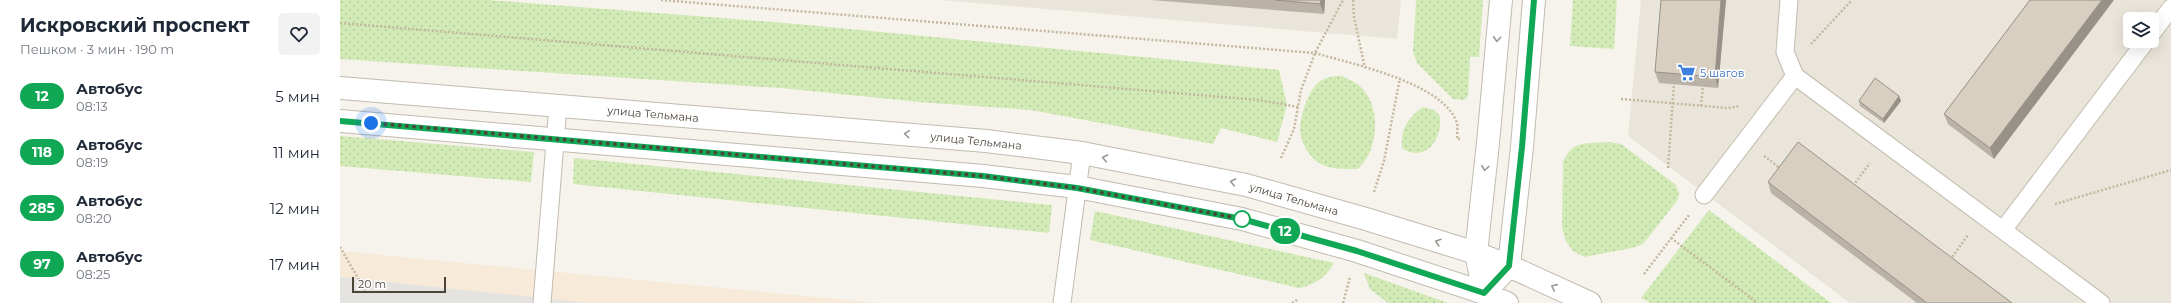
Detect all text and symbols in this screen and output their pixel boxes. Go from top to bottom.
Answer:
map controls [2123,12,2159,48]
button: layers [2123,12,2159,48]
button: heart [278,13,320,55]
text: Искровский проспект [20,14,250,37]
one-way arrow [1493,36,1502,42]
text: Пешком · 3 мин · 190 m [20,41,174,57]
supermarket icon: 5 шагов [1677,63,1697,83]
place label: 5 шагов [1700,66,1744,80]
text: Автобус [76,79,143,98]
text: 12 [35,87,49,105]
text: 5 мин [275,87,320,106]
text: 08:13 [76,98,108,114]
street label: улица Тельмана [606,103,699,125]
your location [361,113,381,133]
street label: улица Тельмана [929,129,1022,153]
one-way arrow [904,130,910,139]
text: Автобус [76,135,143,154]
text: 118 [32,143,52,161]
text: 11 мин [273,143,320,162]
text: 08:19 [76,154,108,170]
one-way arrow [1102,154,1108,162]
one-way arrow [1481,165,1490,171]
one-way arrow [1230,179,1236,187]
street label: улица Тельмана [1247,179,1340,218]
text: Автобус [76,191,143,210]
text: 285 [29,199,55,217]
text: 12 мин [270,199,320,218]
text: 08:20 [76,210,112,226]
unlabelled marker [1233,210,1251,228]
line badge: 12 [1267,218,1303,244]
text: 12 [1278,222,1292,240]
one-way arrow [1435,238,1442,247]
text: Автобус [76,247,143,266]
text: 97 [33,255,51,273]
text: 17 мин [270,255,320,274]
text: 08:25 [76,266,110,282]
scale bar [352,275,446,294]
text: 20 m [358,277,386,291]
one-way arrow [1551,284,1559,292]

